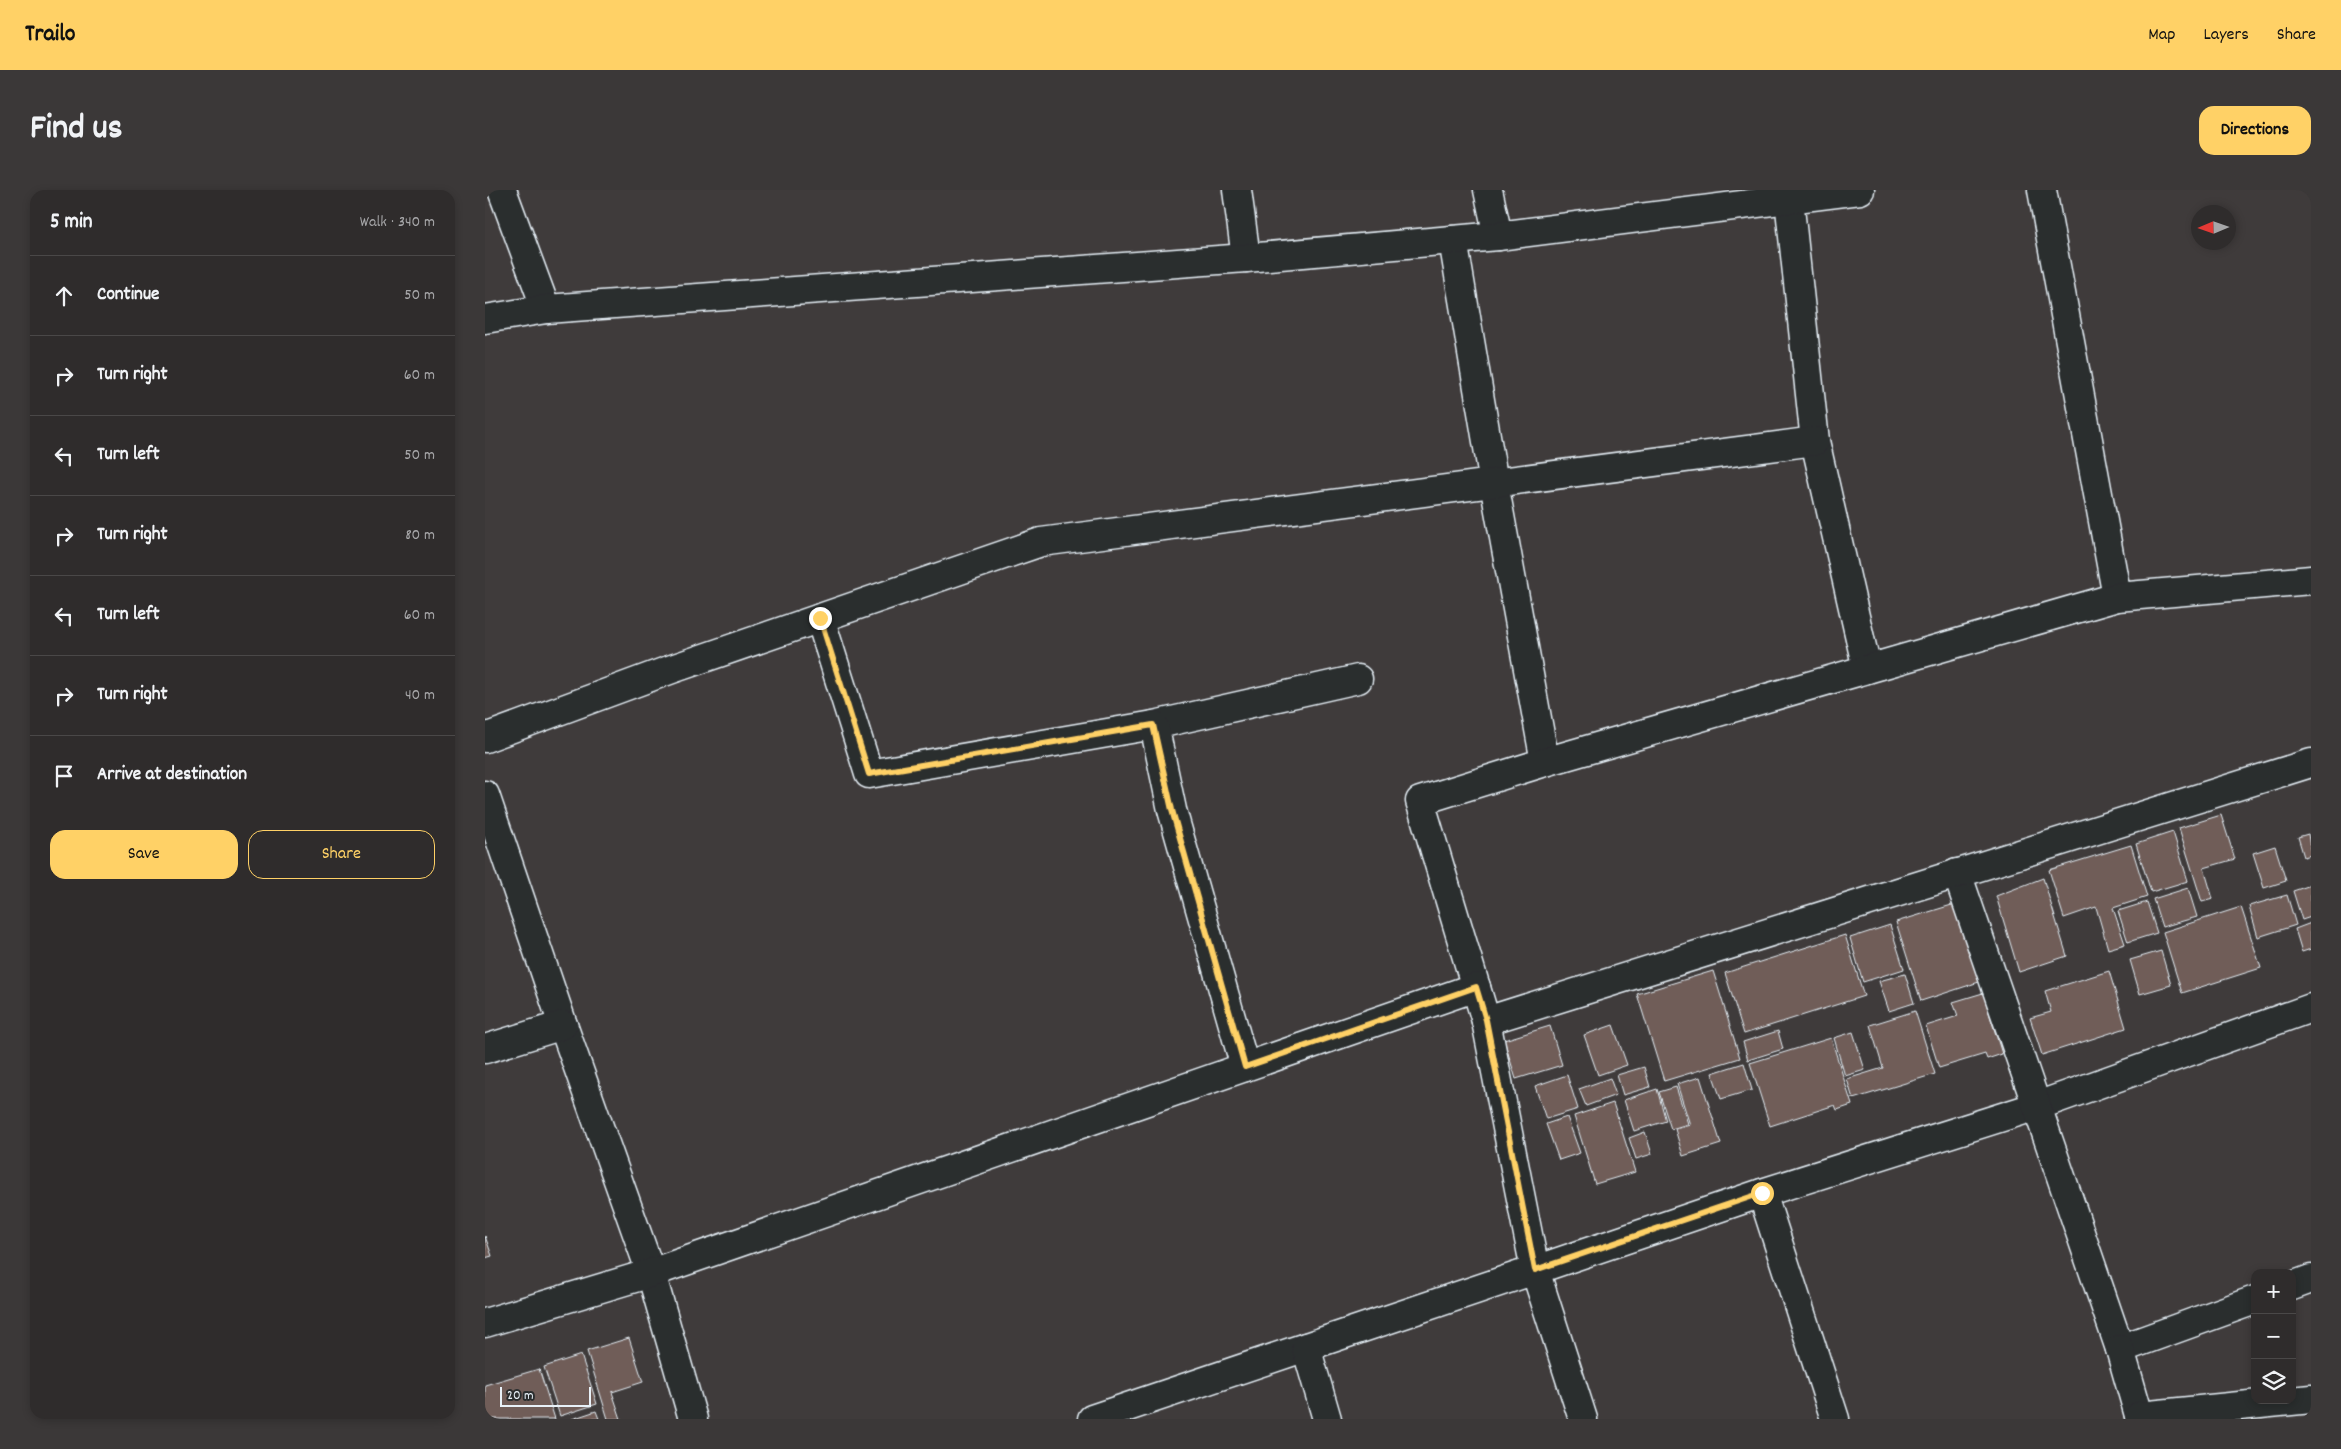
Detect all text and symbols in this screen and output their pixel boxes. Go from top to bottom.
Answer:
text: Trailo [25,18,76,52]
text: Map [2148,23,2175,48]
text: Layers [2203,23,2249,48]
text: Share [2277,23,2316,48]
text: Find us [30,105,122,155]
button: Directions [2199,106,2311,155]
north arrow [2191,205,2236,250]
text: 5 min [50,208,93,238]
text: Walk · 340 m [360,211,435,234]
icon: ahead [50,282,78,310]
text: Continue [97,282,159,309]
text: 50 m [404,284,435,307]
icon: right [50,362,78,390]
text: Turn right [97,362,168,389]
text: 60 m [404,364,435,387]
icon: left [50,442,78,470]
text: Turn left [97,442,160,469]
text: 50 m [404,444,435,467]
icon: right [50,522,78,550]
text: Turn right [97,522,168,549]
text: 80 m [405,524,435,547]
icon: left [50,602,78,630]
text: Turn left [97,602,160,629]
text: 60 m [404,604,435,627]
route end [809,607,832,630]
icon: right [50,682,78,710]
text: Turn right [97,682,168,709]
text: 40 m [405,684,435,707]
icon: arrive [50,762,78,790]
text: Arrive at destination [97,762,247,789]
button: Save [50,830,238,879]
button: Share [248,830,435,879]
route start [1751,1182,1774,1205]
map controls [2251,1269,2296,1404]
button: + [2251,1269,2296,1314]
button: − [2251,1314,2296,1359]
button: layers [2251,1359,2296,1404]
scale bar [500,1384,591,1407]
text: 20 m [507,1386,534,1406]

